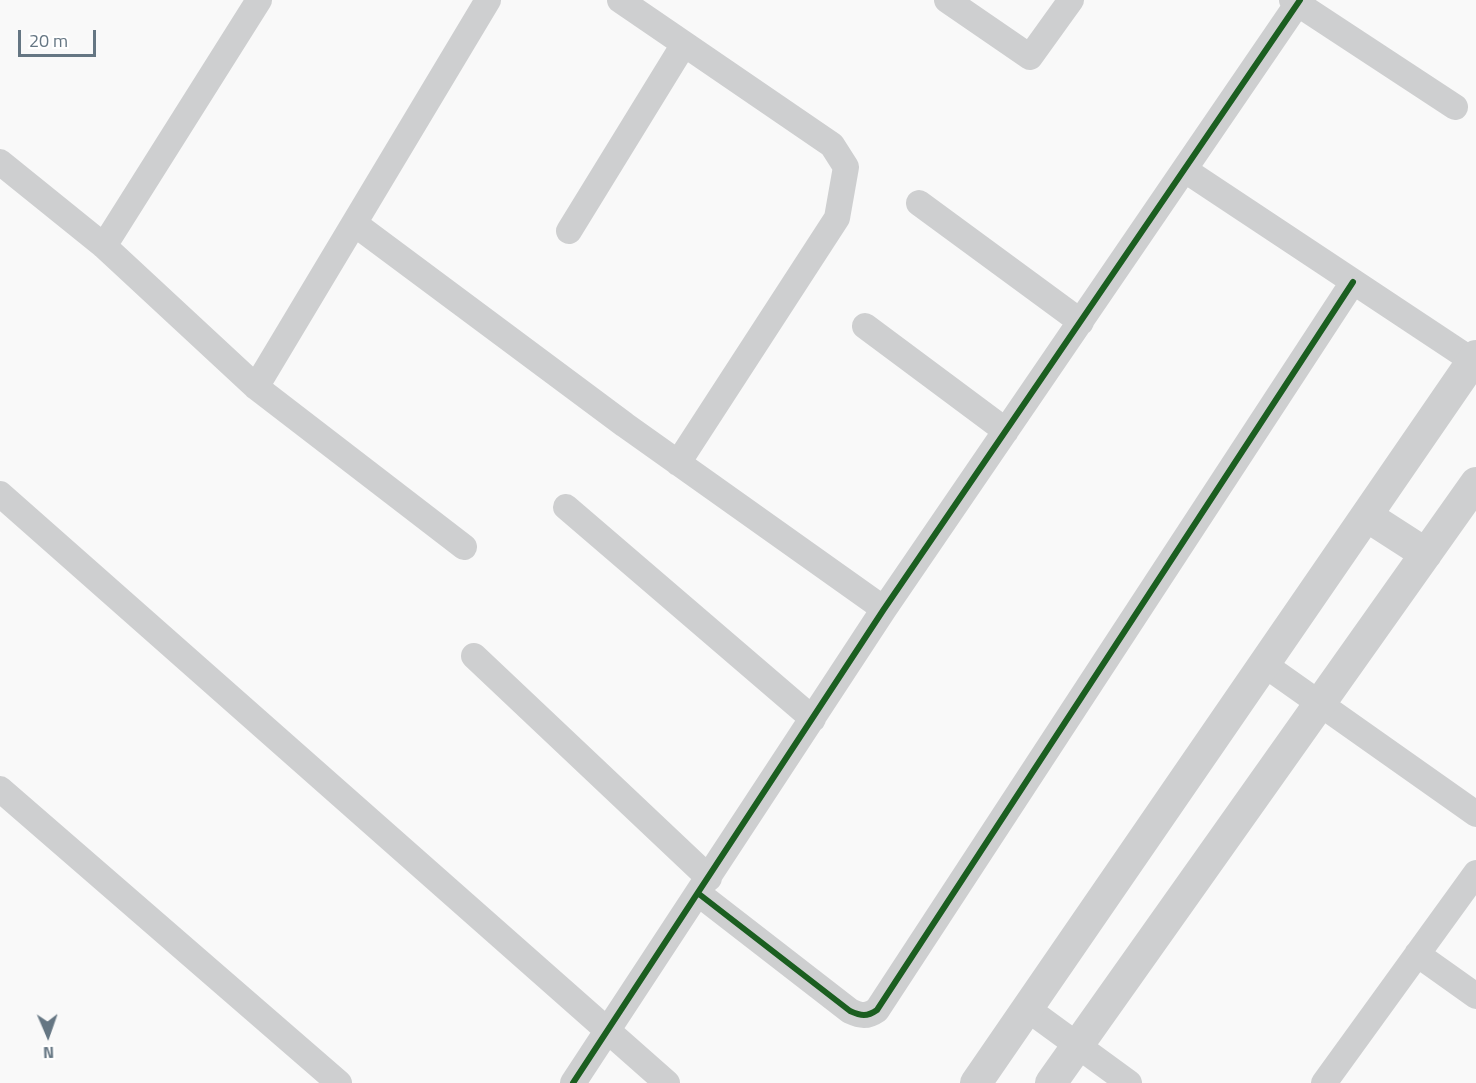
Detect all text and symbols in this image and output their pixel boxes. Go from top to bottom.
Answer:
scale bar [21,18,99,56]
text: 20 m [29,27,68,54]
north arrow [18,1005,78,1065]
text: N [43,1041,55,1065]

